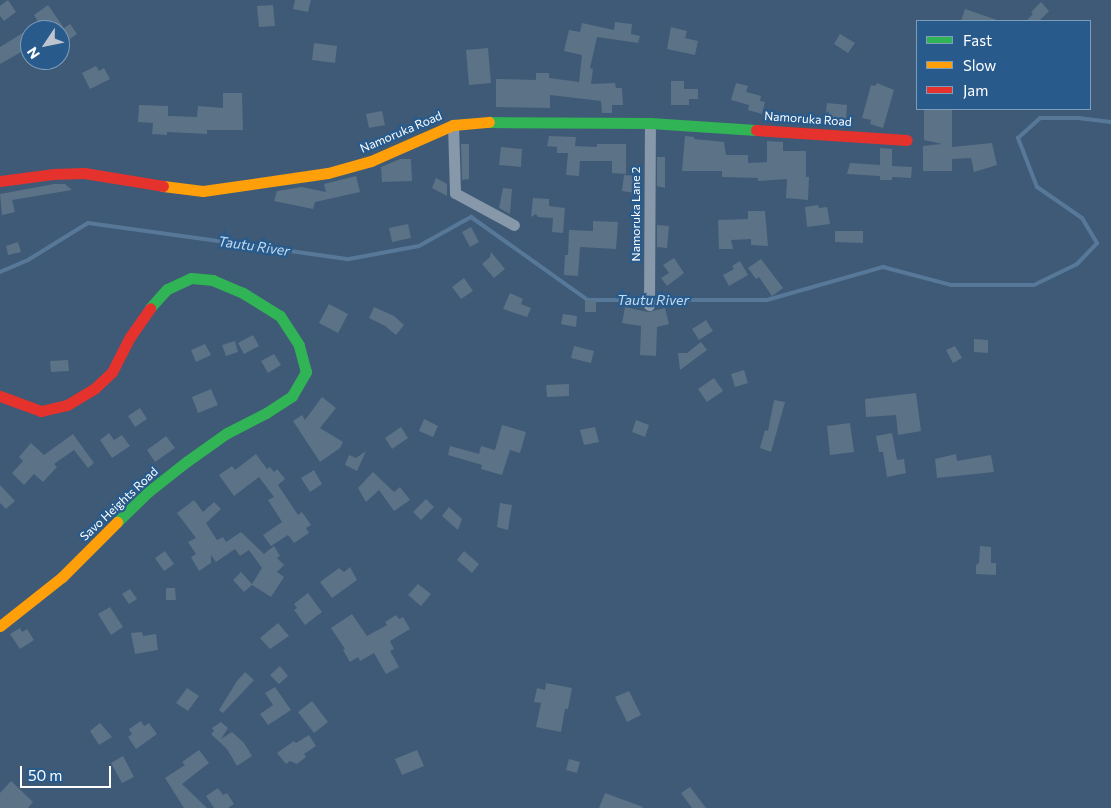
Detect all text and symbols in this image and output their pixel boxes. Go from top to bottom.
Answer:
north arrow [20,20,70,70]
legend [916,20,1091,110]
text: Fast [963,31,992,49]
text: N [23,44,43,62]
text: Slow [963,56,996,74]
text: Jam [963,81,988,99]
street label: Namoruka Road [358,108,444,156]
street label: Namoruka Road [764,109,852,129]
street label: Namoruka Lane 2 [629,167,643,261]
water label: Tautu River [217,233,291,259]
water label: Tautu River [617,292,689,308]
street label: Savo Heights Road [77,464,161,544]
scale bar [22,756,114,788]
text: 50 m [28,766,62,784]

